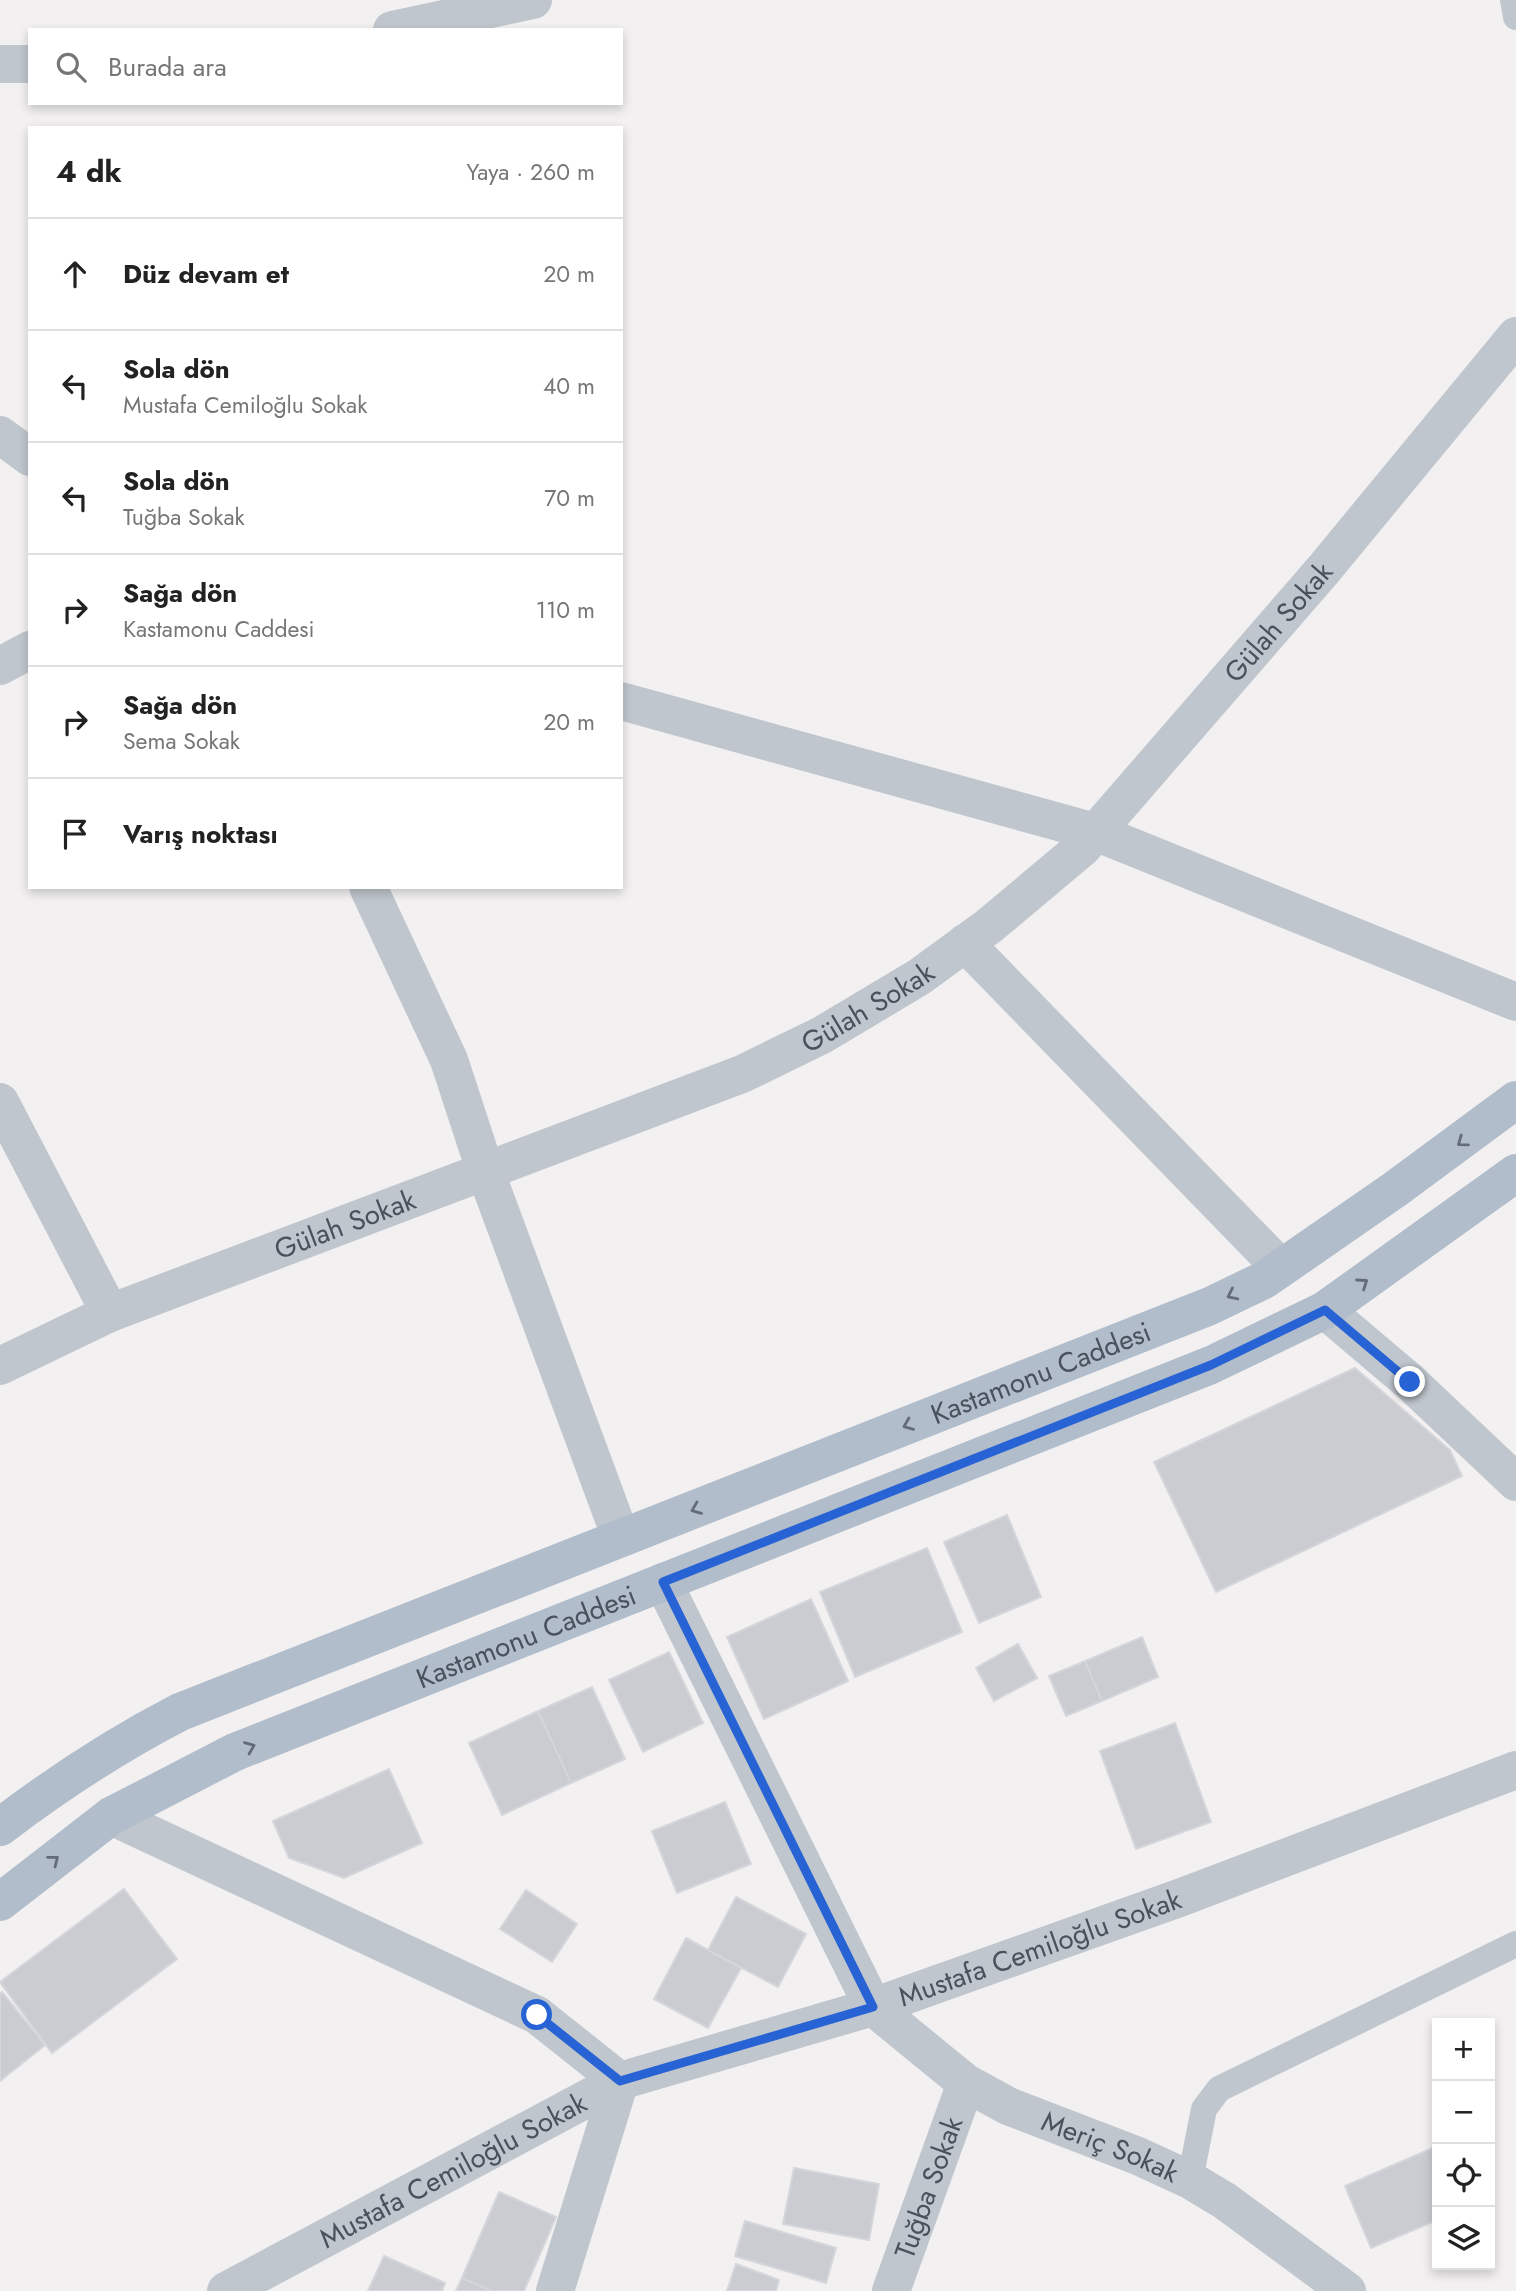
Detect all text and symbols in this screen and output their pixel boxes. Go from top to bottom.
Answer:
search box [28,28,623,105]
icon: search [52,48,90,86]
text: Burada ara [108,48,227,86]
text: 4 dk [56,150,122,193]
text: Yaya · 260 m [467,155,595,189]
icon: ahead [56,255,94,293]
text: Düz devam et [123,255,289,293]
text: 20 m [543,257,595,291]
text: Sola dön [123,350,230,388]
icon: left [56,367,94,405]
text: 40 m [543,369,595,403]
text: Mustafa Cemiloğlu Sokak [123,388,367,422]
text: Sola dön [123,462,230,500]
icon: left [56,479,94,517]
text: 70 m [544,481,595,515]
text: Tuğba Sokak [123,500,245,534]
street label: Gülah Sokak [1214,552,1343,692]
text: Sağa dön [123,574,237,612]
icon: right [56,591,94,629]
text: 110 m [536,593,595,627]
text: Kastamonu Caddesi [123,612,315,646]
text: Sağa dön [123,686,237,724]
icon: right [56,703,94,741]
text: 20 m [543,705,595,739]
text: Sema Sokak [123,724,240,758]
icon: arrive [56,815,94,853]
text: Varış noktası [123,815,278,853]
street label: Gülah Sokak [794,952,943,1063]
one-way arrow [1457,1134,1470,1146]
street label: Gülah Sokak [268,1179,422,1270]
one-way arrow [1355,1279,1368,1291]
one-way arrow [1227,1287,1239,1301]
street label: Kastamonu Caddesi [925,1311,1157,1435]
route end [1394,1366,1425,1397]
one-way arrow [902,1417,914,1431]
one-way arrow [691,1500,703,1514]
street label: Kastamonu Caddesi [410,1575,642,1699]
one-way arrow [243,1741,255,1755]
one-way arrow [46,1856,58,1869]
street label: Mustafa Cemiloğlu Sokak [893,1879,1188,2017]
route start [521,1999,552,2030]
map controls [1432,2018,1495,2270]
button: + [1432,2018,1495,2081]
button: − [1432,2081,1495,2144]
street label: Mustafa Cemiloğlu Sokak [312,2082,595,2259]
street label: Meriç Sokak [1036,2101,1186,2193]
street label: Tuğba Sokak [884,2110,973,2264]
button: locate [1432,2144,1495,2207]
button: layers [1432,2207,1495,2270]

